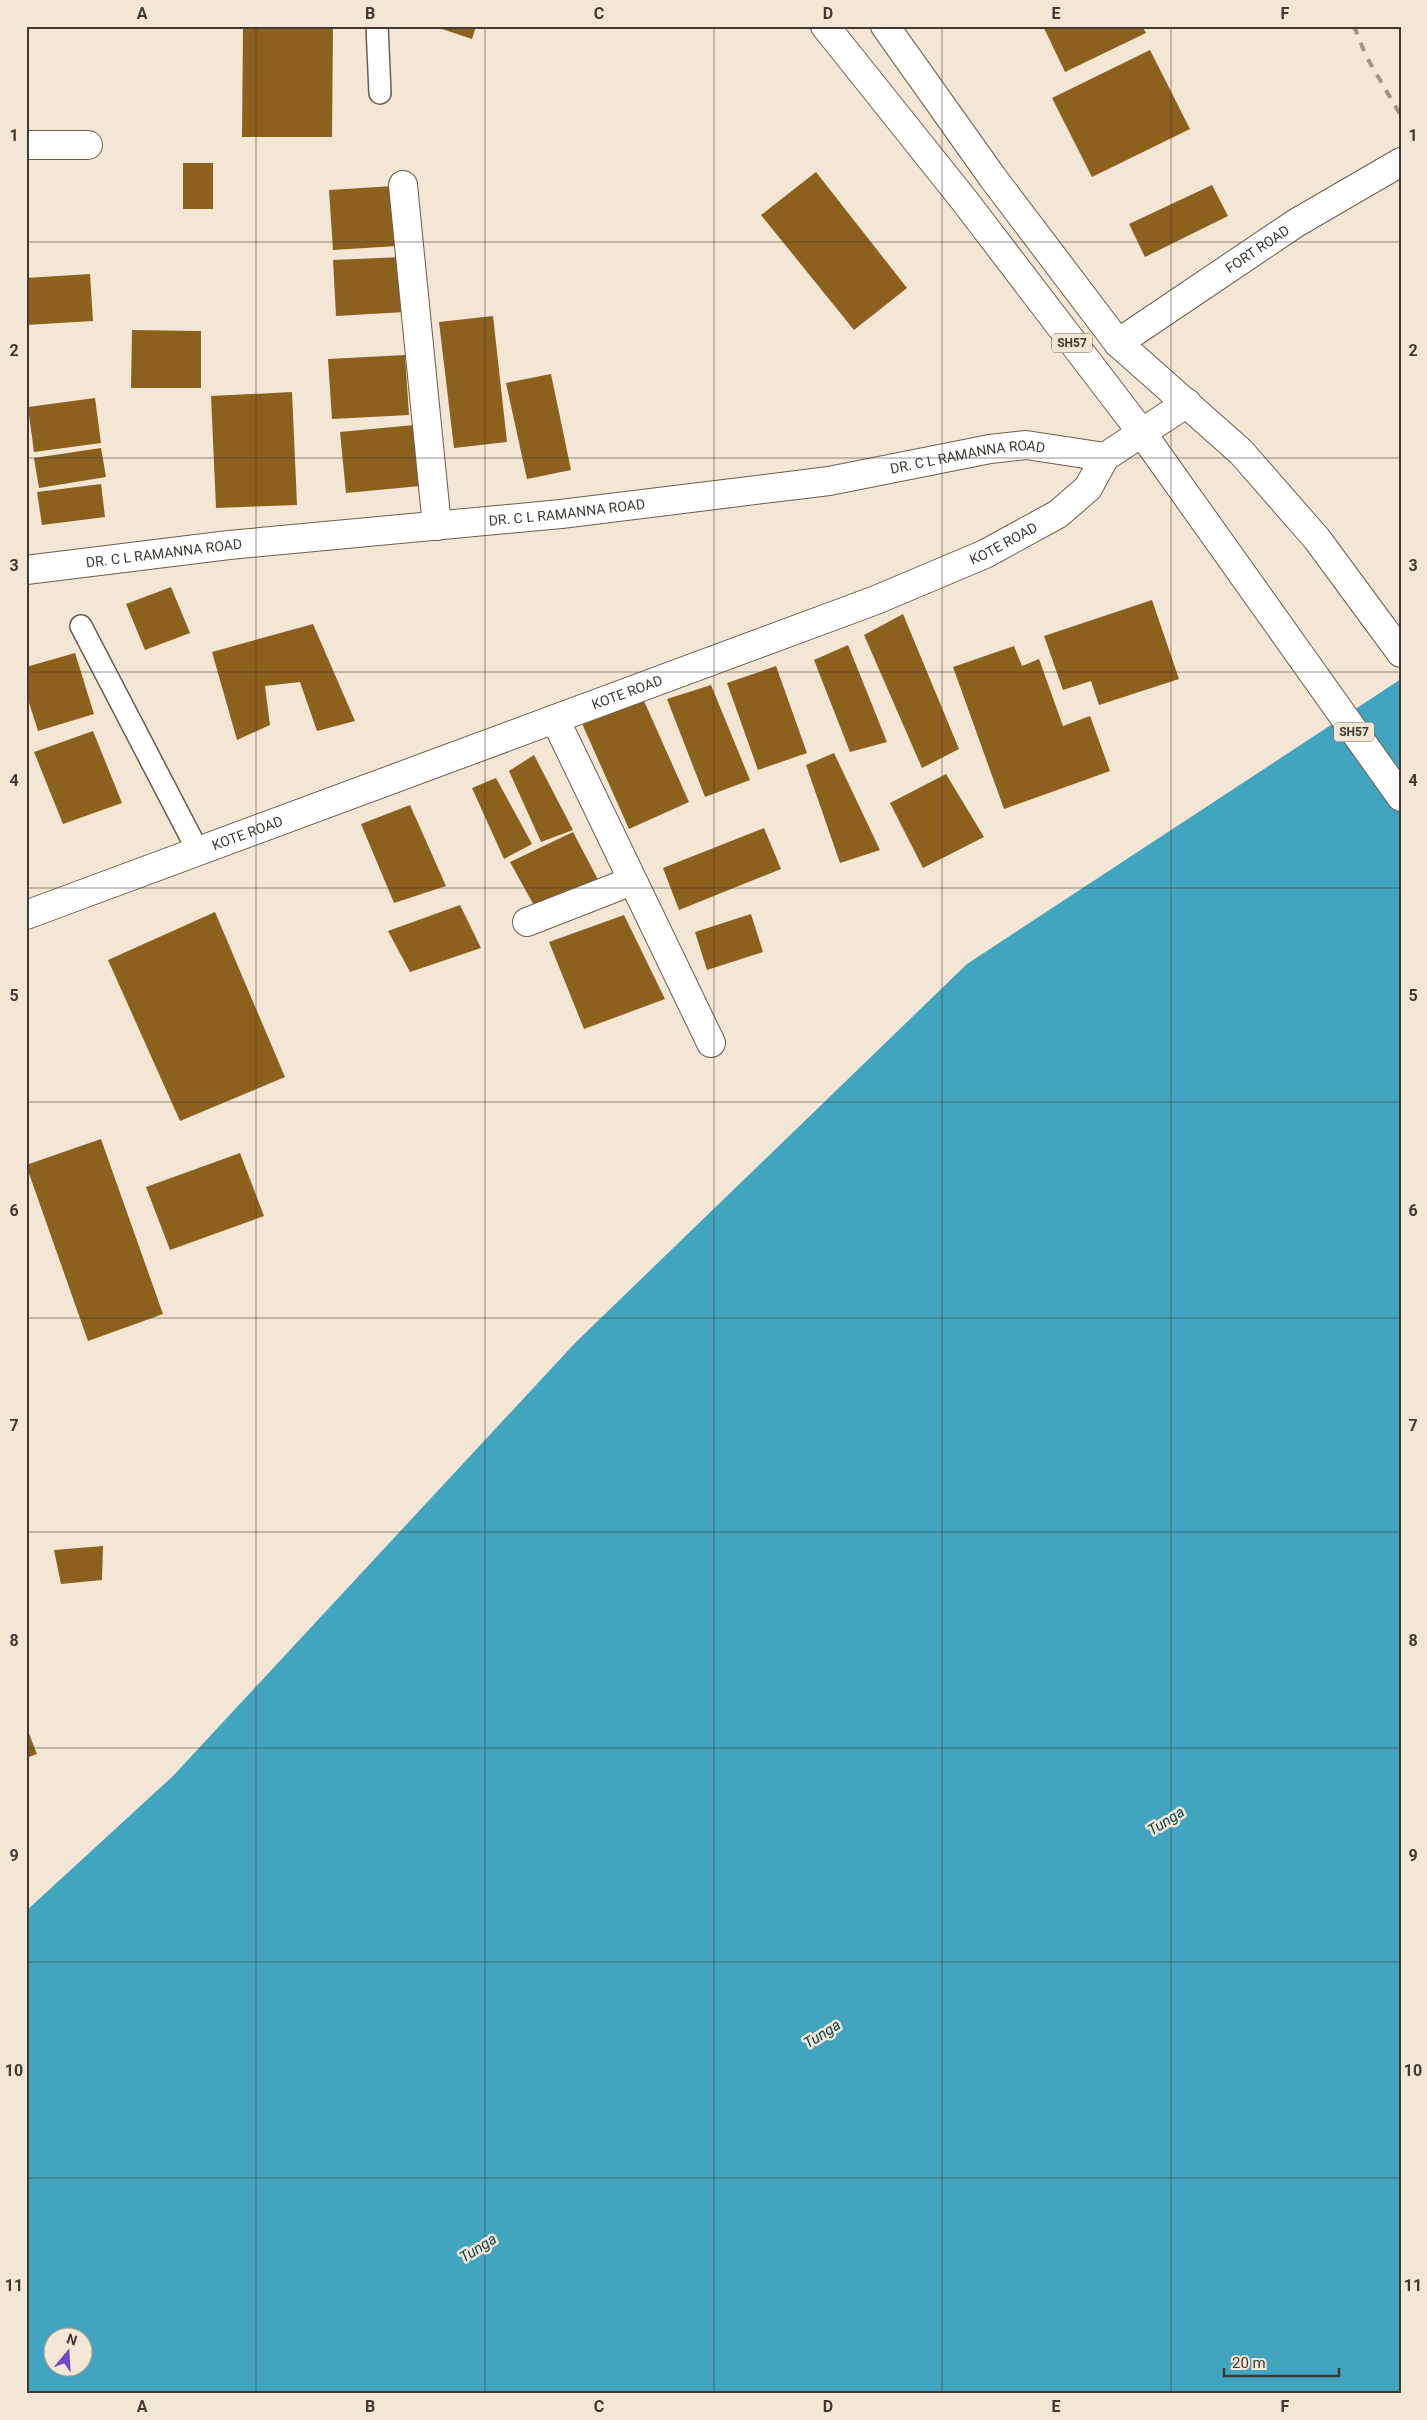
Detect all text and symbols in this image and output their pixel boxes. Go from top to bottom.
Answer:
text: A [137,4,148,23]
text: B [365,4,375,23]
text: C [594,4,604,23]
text: D [823,4,833,23]
text: E [1052,4,1061,23]
text: F [1281,4,1290,23]
text: 1 [9,126,19,145]
text: 1 [1408,126,1418,145]
street label: FORT ROAD [1222,222,1292,276]
road number: SH57 [1052,333,1092,352]
text: 2 [9,341,19,360]
text: 2 [1408,341,1418,360]
street label: DR. C L RAMANNA ROAD [889,437,1046,477]
street label: DR. C L RAMANNA ROAD [488,496,646,529]
street label: KOTE ROAD [967,519,1040,568]
street label: DR. C L RAMANNA ROAD [85,536,243,571]
text: 3 [9,556,19,575]
text: 3 [1408,556,1418,575]
street label: KOTE ROAD [589,672,665,713]
road number: SH57 [1334,722,1374,742]
text: 4 [9,771,19,790]
text: 4 [1408,771,1418,790]
street label: KOTE ROAD [210,813,285,853]
text: 5 [9,986,19,1005]
text: 5 [1408,986,1418,1005]
text: 6 [9,1201,19,1220]
text: 6 [1408,1201,1418,1220]
text: 7 [9,1416,19,1435]
text: 7 [1408,1416,1418,1435]
text: 8 [9,1631,19,1650]
text: 8 [1408,1631,1418,1650]
water label: Tunga [1144,1803,1188,1839]
text: 9 [9,1846,19,1865]
text: 9 [1408,1846,1418,1865]
water label: Tunga [800,2016,844,2052]
text: 10 [5,2061,23,2080]
text: 10 [1404,2061,1422,2080]
water label: Tunga [456,2230,500,2266]
text: 11 [5,2276,23,2295]
text: 11 [1404,2276,1422,2295]
north arrow [42,2328,92,2378]
text: N [65,2330,79,2349]
scale bar [1224,2345,1340,2377]
text: 20 m [1232,2354,1266,2372]
text: A [137,2397,148,2416]
text: B [365,2397,375,2416]
text: C [594,2397,604,2416]
text: D [823,2397,833,2416]
text: E [1052,2397,1061,2416]
text: F [1281,2397,1290,2416]

